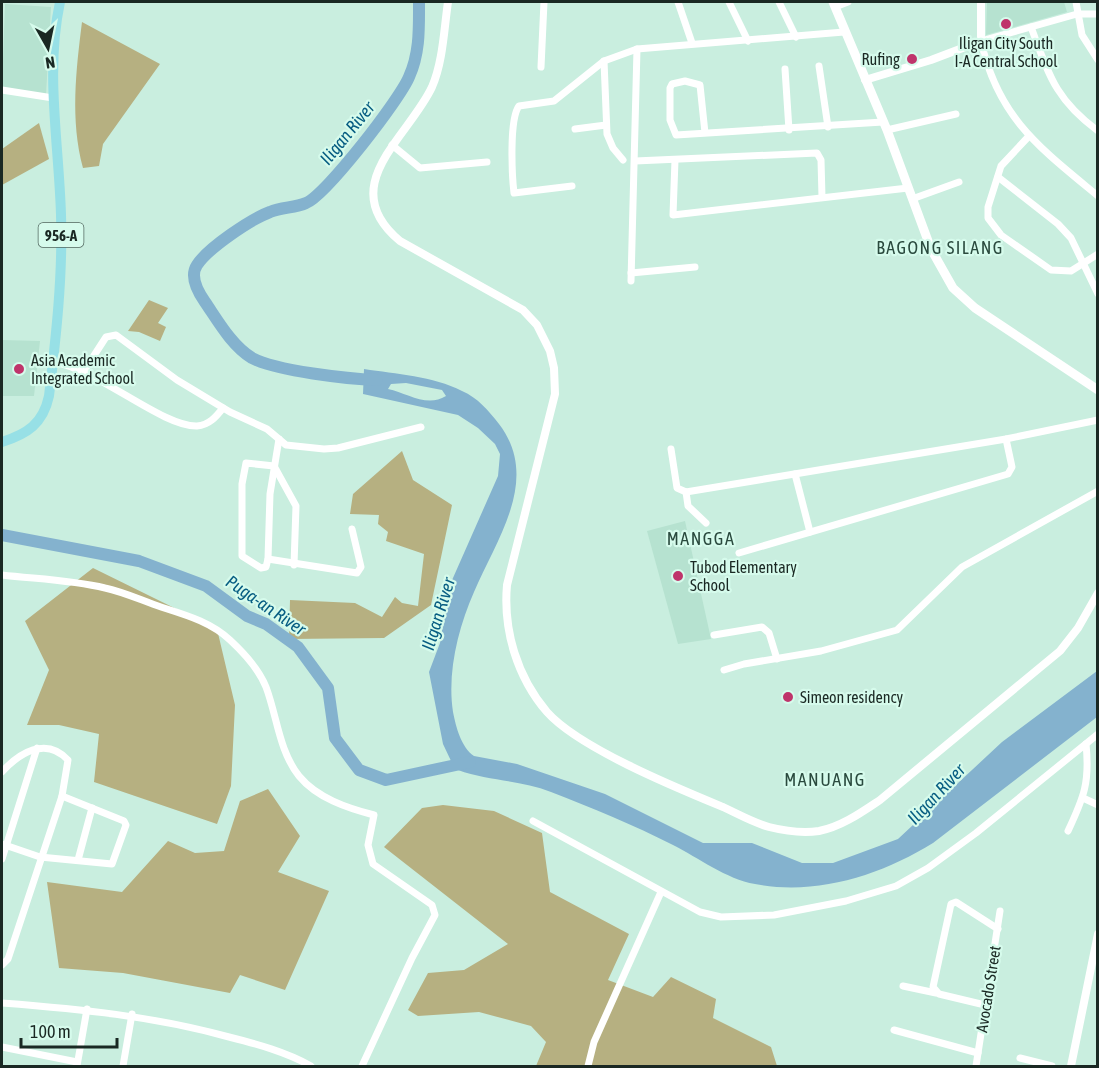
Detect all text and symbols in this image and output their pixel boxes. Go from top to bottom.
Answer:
marker: Iligan City South I-A Central School [999,17,1013,31]
north arrow [18,18,78,78]
place label: Iligan City South I-A Central School [955,34,1058,70]
place label: Rufing [862,50,900,69]
marker: Rufing [905,52,919,66]
text: N [44,53,56,72]
water label: Iligan River [315,97,379,169]
road number: 956-A [38,223,84,247]
district label: BAGONG SILANG [876,237,1004,258]
place label: Asia Academic Integrated School [31,351,135,388]
marker: Asia Academic Integrated School [12,362,26,376]
district label: MANGGA [667,528,735,549]
place label: Tubod Elementary School [690,558,797,594]
marker: Tubod Elementary School [671,569,685,583]
water label: Puga-an River [222,571,311,640]
water label: Iligan River [417,574,459,653]
place label: Simeon residency [800,688,903,707]
marker: Simeon residency [781,690,795,704]
water label: Iligan River [903,759,970,829]
district label: MANUANG [784,769,866,790]
street label: Avocado Street [972,944,1004,1034]
scale bar [21,1011,117,1049]
text: 100 m [30,1021,71,1042]

